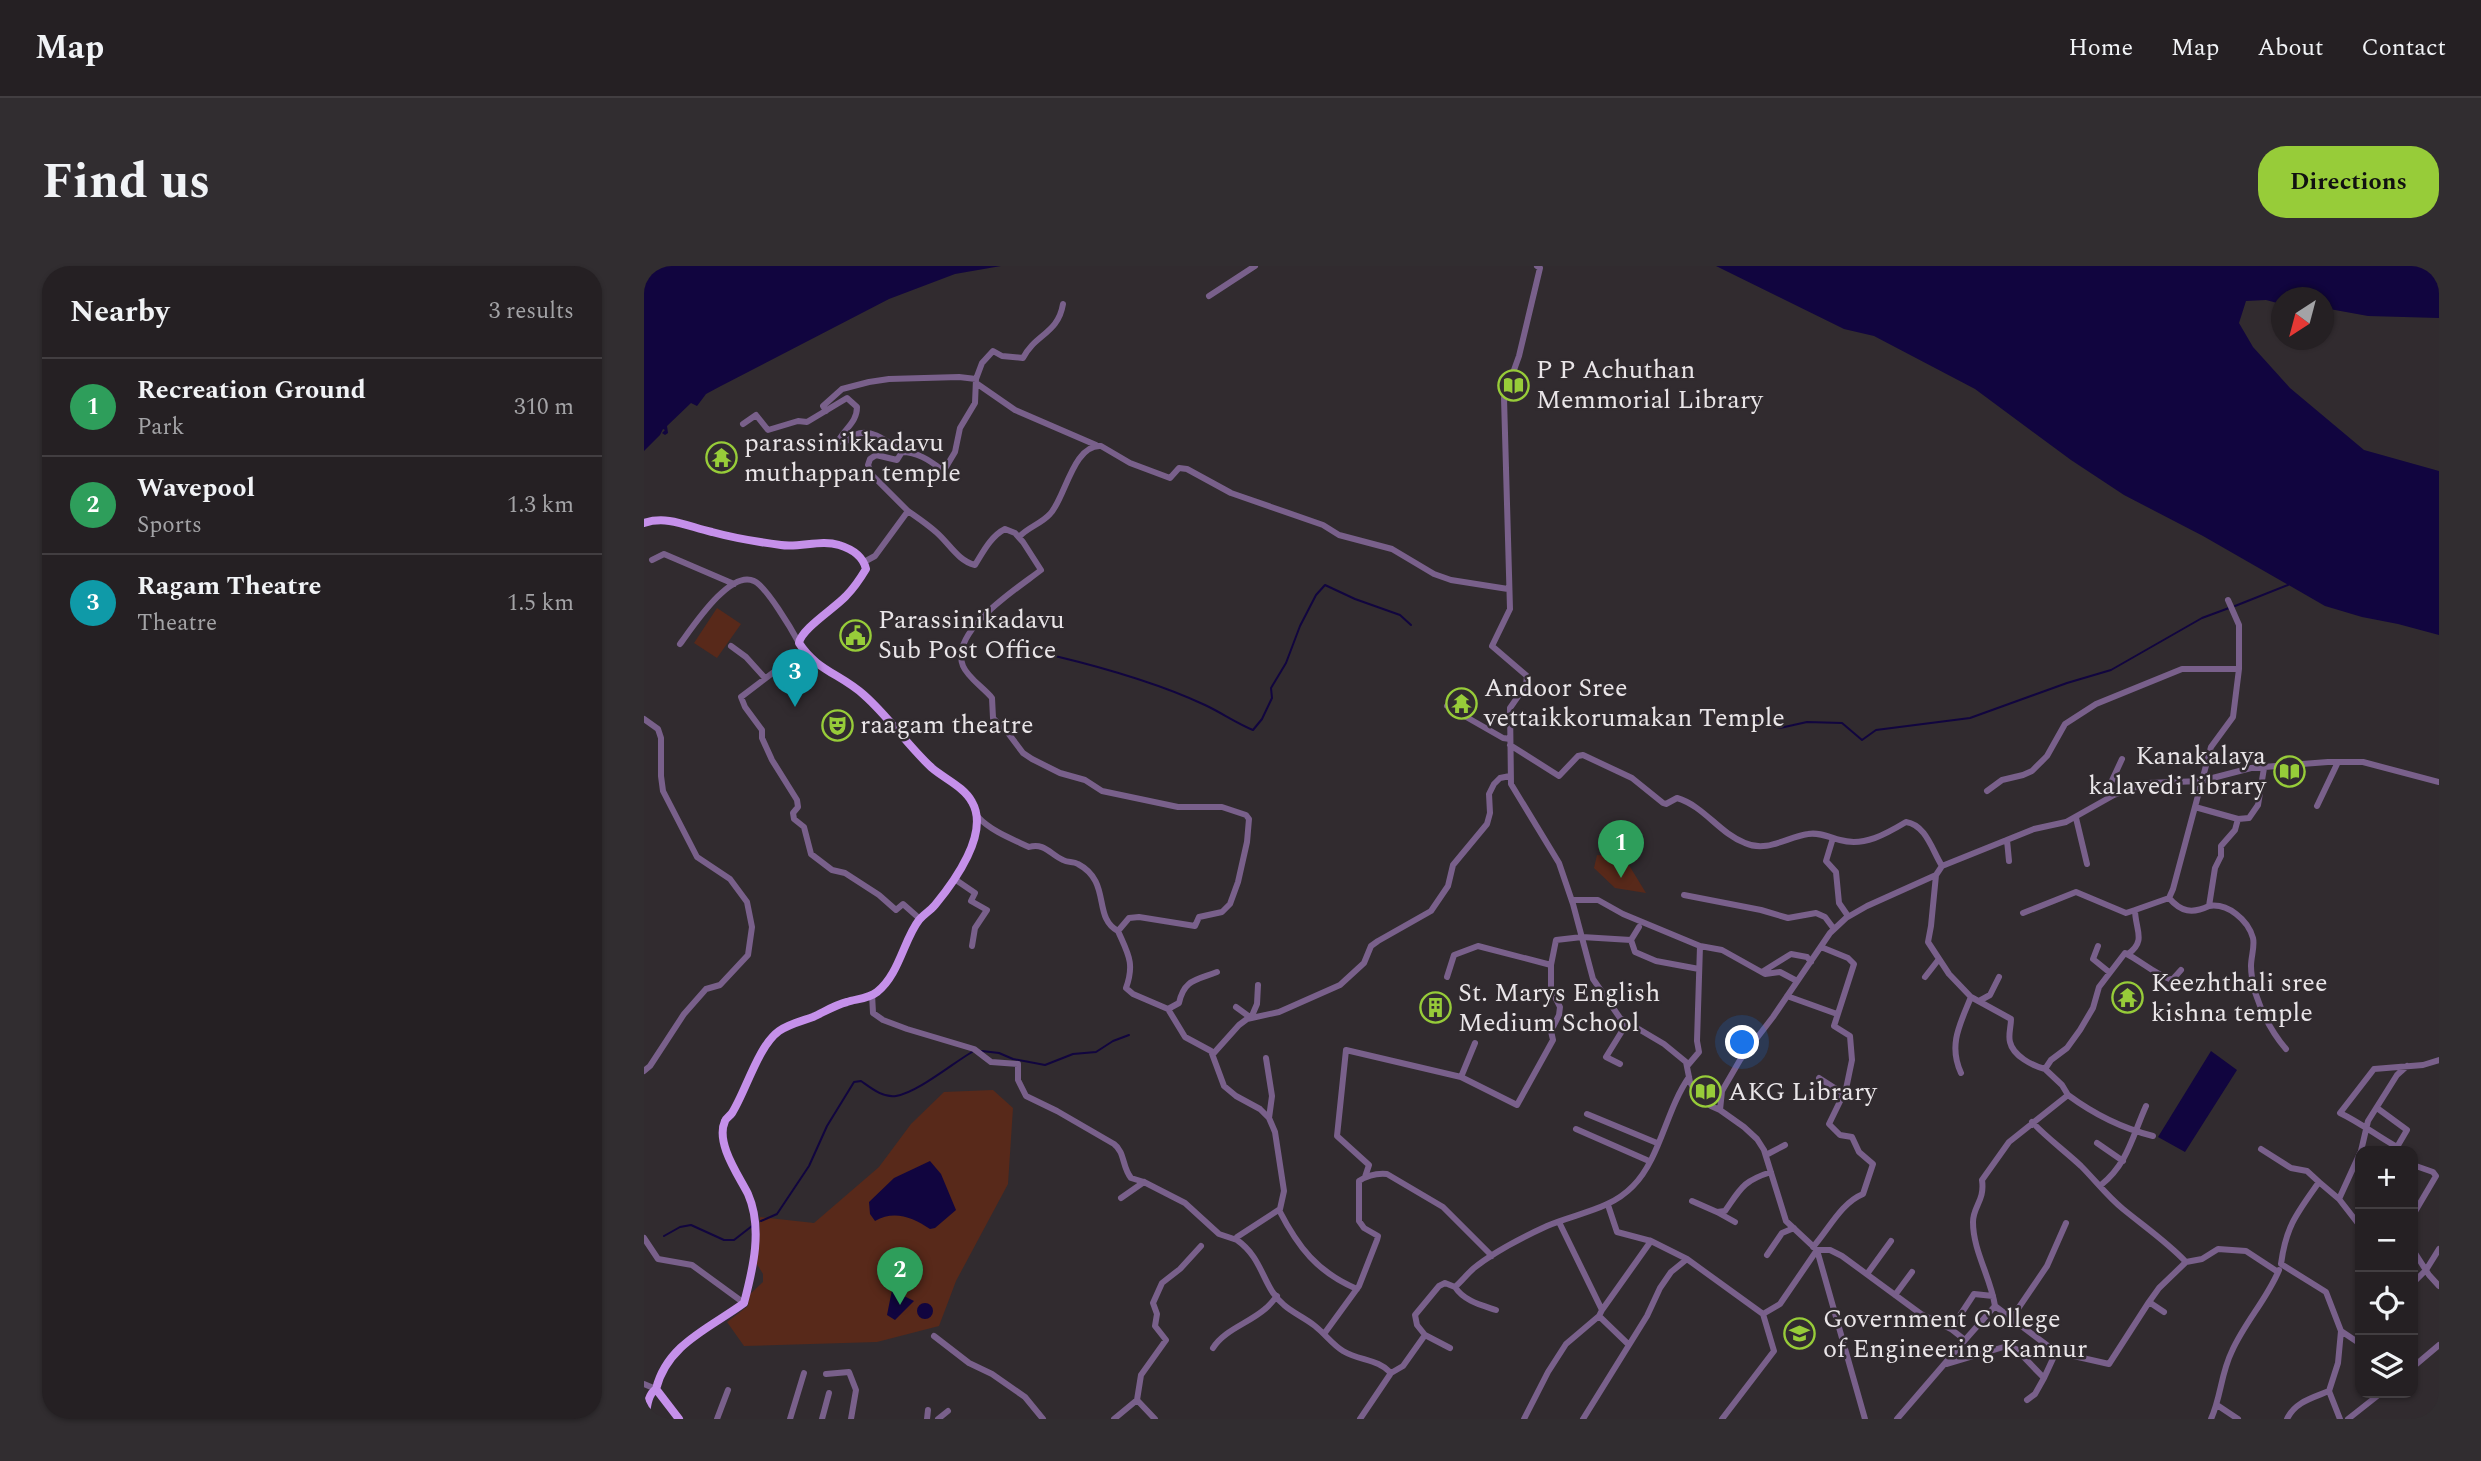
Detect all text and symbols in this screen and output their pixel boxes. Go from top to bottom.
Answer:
text: Map [35,23,104,73]
text: Home [2068,30,2133,66]
text: Map [2171,30,2219,66]
text: About [2257,30,2323,66]
text: Contact [2361,30,2446,66]
text: Find us [42,145,210,220]
button: Directions [2258,146,2439,218]
north arrow [2271,287,2334,350]
text: Nearby [70,289,169,335]
text: 3 results [489,294,574,329]
place label: P P Achuthan Memmorial Library [1536,350,1764,420]
library icon: P P Achuthan Memmorial Library [1496,368,1530,402]
text: Recreation Ground [137,370,366,410]
text: 1 [87,390,99,425]
text: 310 m [514,390,574,425]
text: Park [137,410,184,445]
place label: parassinikkadavu muthappan temple [744,423,961,493]
temple icon: parassinikkadavu muthappan temple [704,441,738,475]
text: Wavepool [137,468,255,508]
text: 2 [87,488,99,523]
text: 1.3 km [507,488,574,523]
text: Sports [137,508,202,543]
text: Ragam Theatre [137,566,321,606]
text: 3 [87,586,99,621]
text: 1.5 km [507,586,574,621]
place label: Parassinikadavu Sub Post Office [878,600,1065,670]
text: Theatre [137,606,217,641]
public building icon: Parassinikadavu Sub Post Office [838,618,872,652]
pin: 3 [772,649,818,707]
place label: Andoor Sree vettaikkorumakan Temple [1483,668,1785,738]
temple icon: Andoor Sree vettaikkorumakan Temple [1444,686,1478,720]
place label: raagam theatre [860,705,1034,745]
theatre icon: raagam theatre [820,708,854,742]
place label: Kanakalaya kalavedi library [2088,736,2268,806]
library icon: Kanakalaya kalavedi library [2272,754,2306,788]
pin: 1 [1598,820,1644,878]
place label: Keezhthali sree kishna temple [2151,963,2328,1033]
place label: St. Marys English Medium School [1458,973,1661,1043]
temple icon: Keezhthali sree kishna temple [2111,981,2145,1015]
building icon: St. Marys English Medium School [1418,991,1452,1025]
your location [1725,1025,1759,1059]
place label: AKG Library [1728,1072,1878,1112]
library icon: AKG Library [1688,1075,1722,1109]
map controls [2355,1146,2418,1398]
button: + [2355,1146,2418,1209]
button: − [2355,1209,2418,1272]
pin: 2 [877,1247,923,1305]
button: locate [2355,1272,2418,1335]
place label: Government College of Engineering Kannur [1823,1299,2087,1369]
school or university icon: Government College of Engineering Kannur [1783,1317,1817,1351]
button: layers [2355,1335,2418,1398]

